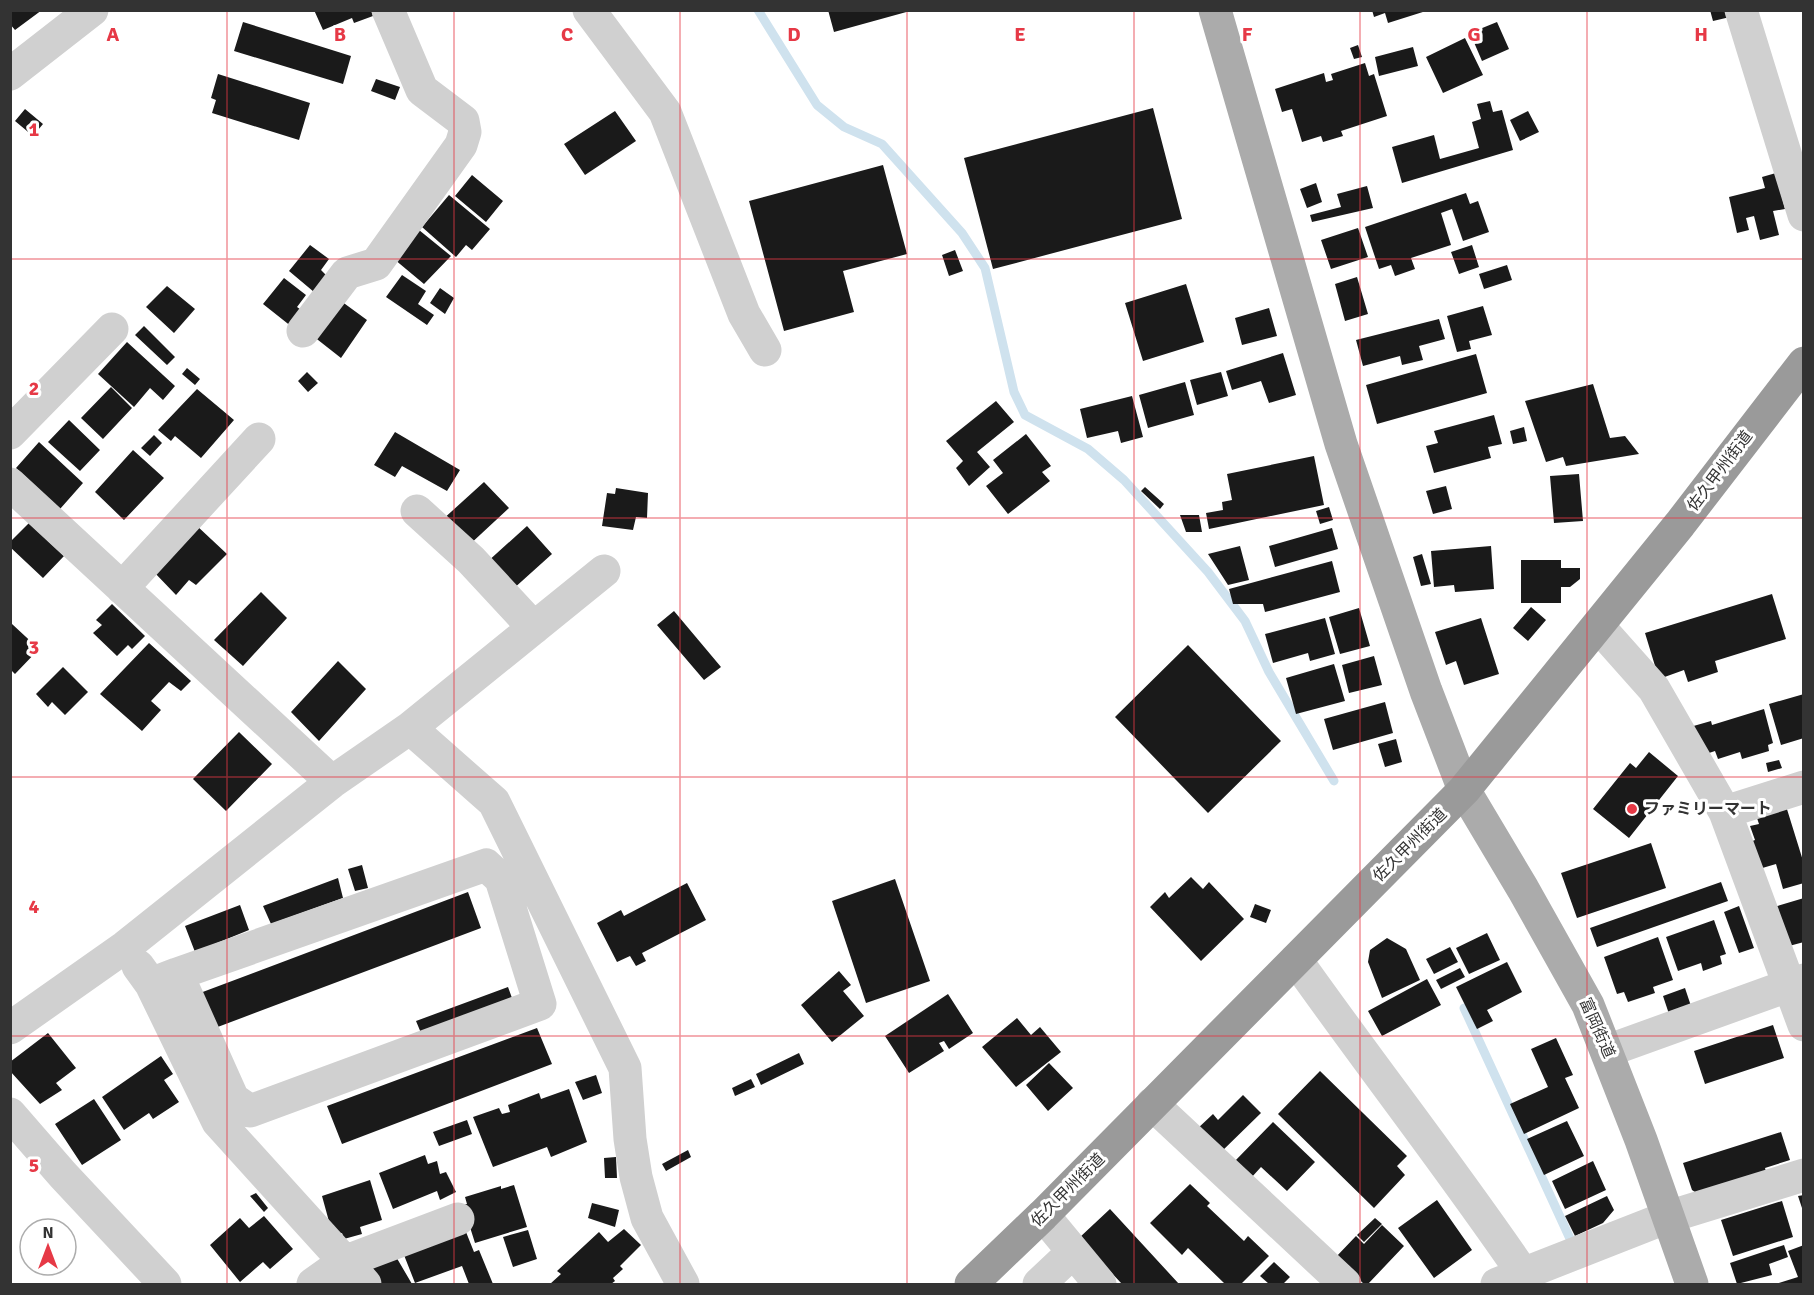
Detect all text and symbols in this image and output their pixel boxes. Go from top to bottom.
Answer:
text: A [107,22,120,47]
text: B [334,22,346,47]
text: C [561,22,573,47]
text: D [787,22,801,47]
text: E [1014,22,1026,47]
text: F [1242,22,1253,47]
text: G [1467,22,1481,47]
text: H [1694,22,1708,47]
text: 1 [29,117,40,142]
text: 2 [29,376,39,401]
street label: 佐久甲州街道 [1683,427,1757,515]
text: 3 [29,635,39,660]
place label: ファミリーマート [1644,799,1772,819]
marker: ファミリーマート [1625,802,1639,816]
street label: 佐久甲州街道 [1369,804,1451,886]
text: 4 [29,894,40,919]
street label: 富岡街道 [1575,995,1619,1061]
street label: 佐久甲州街道 [1027,1149,1109,1231]
text: 5 [29,1153,39,1178]
north arrow [18,1217,78,1277]
text: N [42,1223,54,1243]

